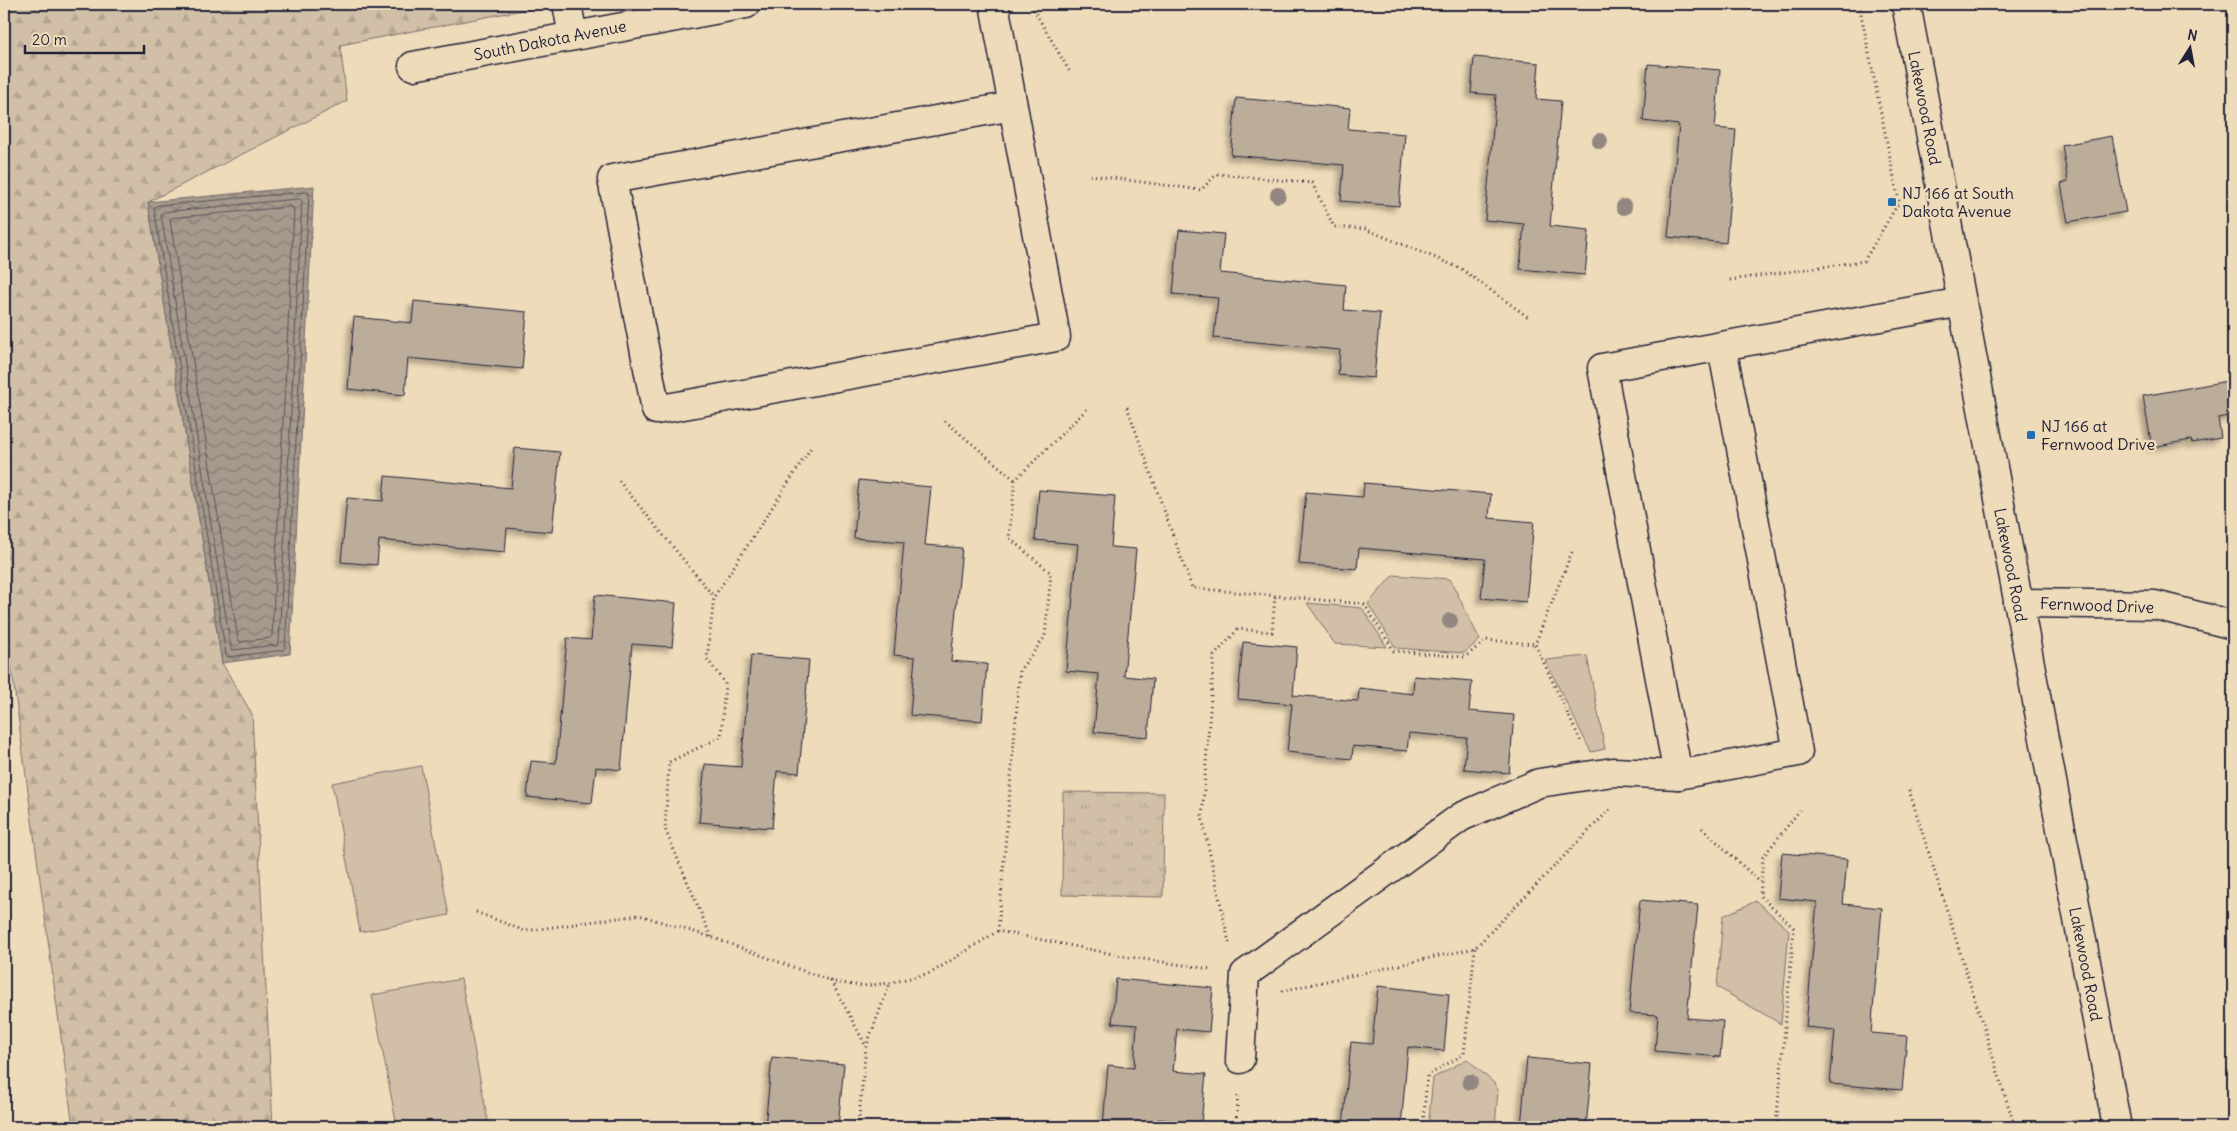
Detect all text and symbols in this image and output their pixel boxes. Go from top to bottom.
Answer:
street label: South Dakota Avenue [472,15,628,65]
scale bar [25,22,144,54]
north arrow [2164,22,2214,72]
text: N [2186,25,2199,45]
text: 20 m [32,30,67,49]
street label: Lakewood Road [1904,49,1946,167]
place label: NJ 166 at South Dakota Avenue [1902,183,2014,221]
marker: NJ 166 at South Dakota Avenue [1886,196,1898,208]
place label: NJ 166 at Fernwood Drive [2041,416,2155,454]
marker: NJ 166 at Fernwood Drive [2025,429,2037,441]
street label: Lakewood Road [1990,506,2032,624]
street label: Fernwood Drive [2040,593,2154,617]
street label: Lakewood Road [2065,905,2107,1023]

